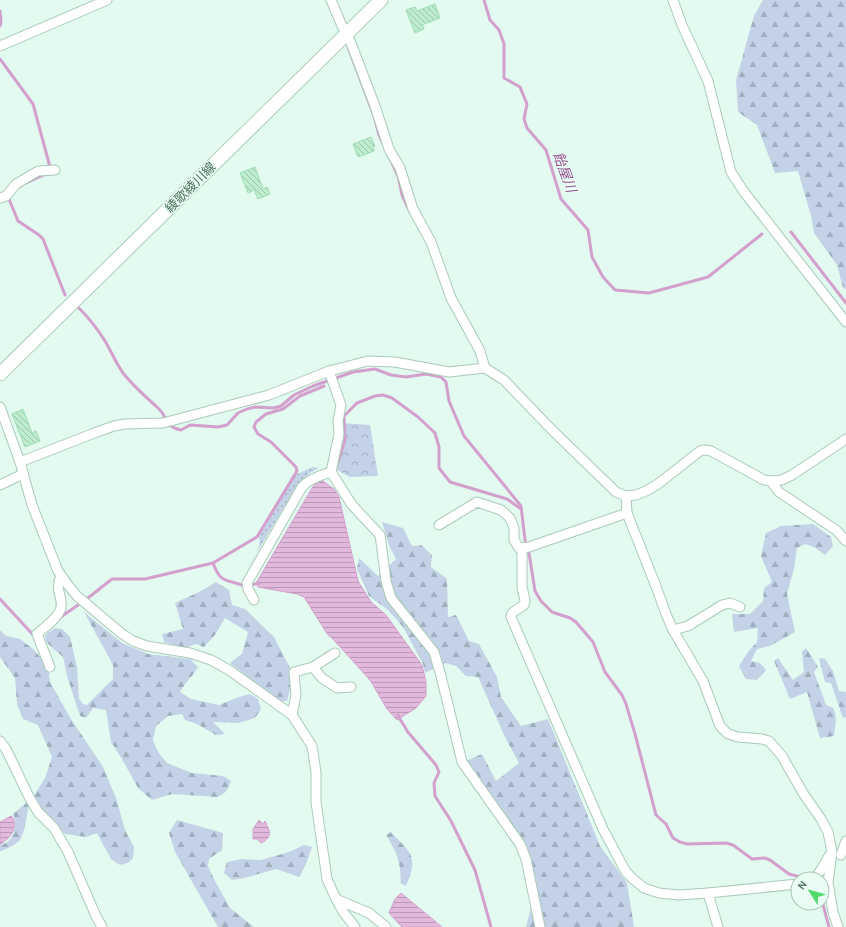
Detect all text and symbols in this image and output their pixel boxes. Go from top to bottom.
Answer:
water label: 飴屋川 [549,150,580,197]
street label: 綾歌綾川線 [162,159,219,216]
north arrow [790,871,830,911]
text: N [795,878,810,892]

